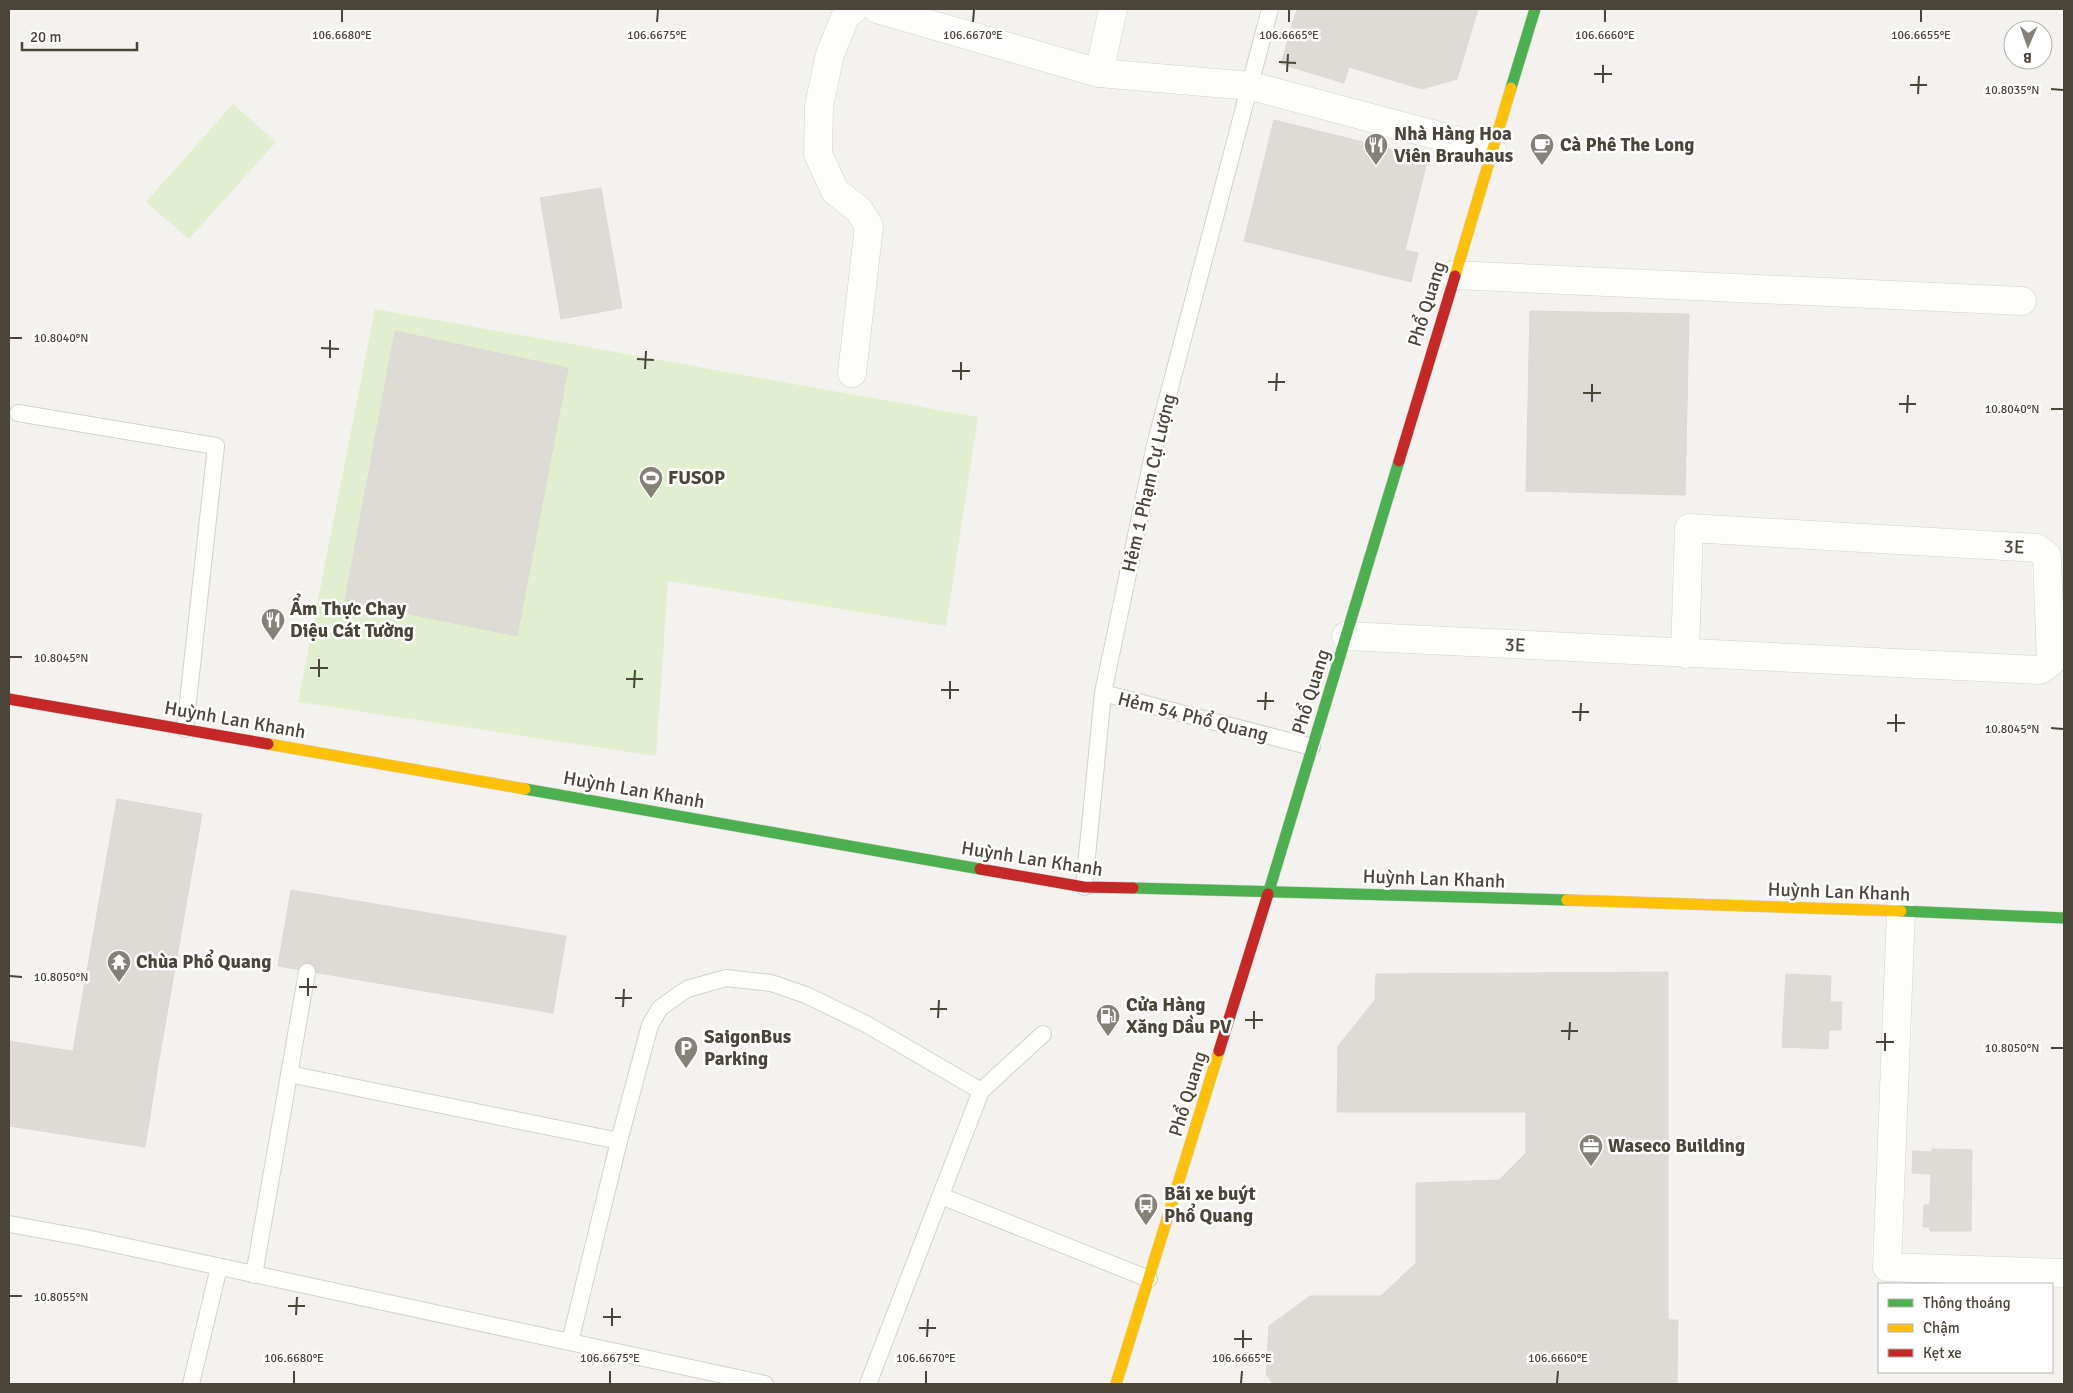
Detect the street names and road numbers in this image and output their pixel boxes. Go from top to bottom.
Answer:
street label: Phổ Quang [1402,258,1451,350]
street label: Hẻm 1 Phạm Cự Lượng [1117,391,1181,575]
street label: 3E [2003,534,2025,560]
street label: 3E [1504,632,1526,658]
street label: Phổ Quang [1286,646,1335,738]
street label: Hẻm 54 Phổ Quang [1115,686,1271,747]
street label: Huỳnh Lan Khanh [163,696,307,744]
street label: Huỳnh Lan Khanh [562,766,706,814]
street label: Huỳnh Lan Khanh [960,836,1104,882]
street label: Huỳnh Lan Khanh [1362,865,1506,893]
street label: Huỳnh Lan Khanh [1767,878,1911,906]
street label: Phổ Quang [1163,1048,1212,1140]

